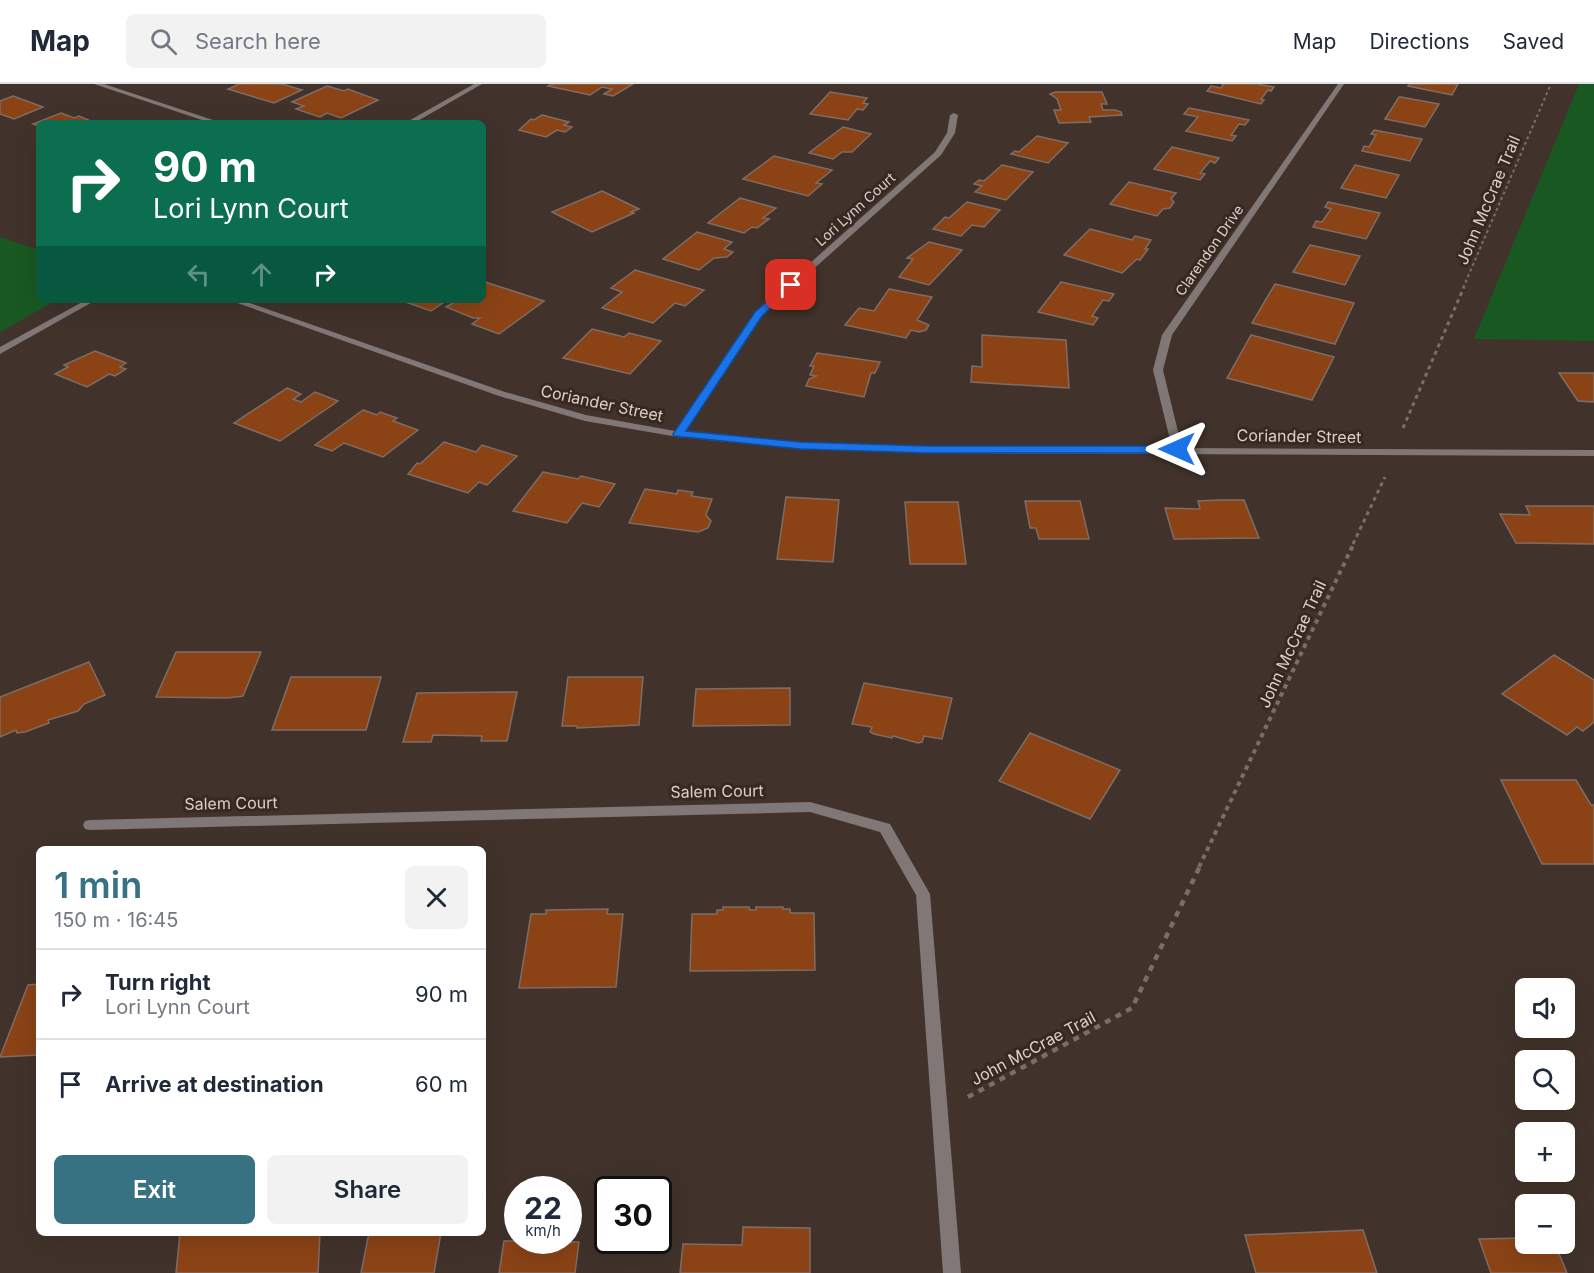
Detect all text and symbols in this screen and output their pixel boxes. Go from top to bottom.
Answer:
search box [126,14,546,68]
text: Map [30,24,90,58]
icon: search [147,25,180,58]
text: Search here [195,28,321,54]
text: Map [1293,29,1336,54]
text: Directions [1369,29,1470,54]
text: Saved [1503,29,1564,54]
street label: John McCrae Trail [1452,132,1524,268]
text: 90 m [153,141,257,192]
icon: right [54,144,132,222]
street label: Lori Lynn Court [812,168,899,249]
text: Lori Lynn Court [153,192,349,225]
street label: Clarendon Drive [1171,201,1247,299]
icon: left [182,258,215,291]
icon: ahead [245,258,278,291]
icon: right [308,258,341,291]
pin [765,259,816,310]
icon: arrive [774,268,807,301]
street label: Coriander Street [539,380,665,426]
position arrow [1145,417,1209,481]
street label: Coriander Street [1236,425,1362,447]
street label: John McCrae Trail [1254,577,1330,711]
street label: Salem Court [670,780,764,802]
street label: Salem Court [184,792,278,814]
text: 1 min [54,863,142,907]
button: close [405,866,468,929]
text: 150 m · 16:45 [54,908,178,932]
text: Turn right [105,969,211,995]
icon: right [54,978,87,1011]
map controls [1515,978,1575,1254]
button: sound [1515,978,1575,1038]
text: 90 m [415,981,468,1007]
text: Lori Lynn Court [105,995,250,1019]
street label: John McCrae Trail [967,1007,1099,1089]
button: search [1515,1050,1575,1110]
icon: arrive [54,1068,87,1101]
text: Arrive at destination [105,1071,324,1097]
text: 60 m [415,1071,468,1097]
button: + [1515,1122,1575,1182]
button: Exit [54,1155,255,1224]
button: Share [267,1155,468,1224]
speed limit sign: 30 [594,1176,672,1254]
text: 22 [524,1190,562,1226]
button: − [1515,1194,1575,1254]
text: km/h [525,1221,561,1240]

